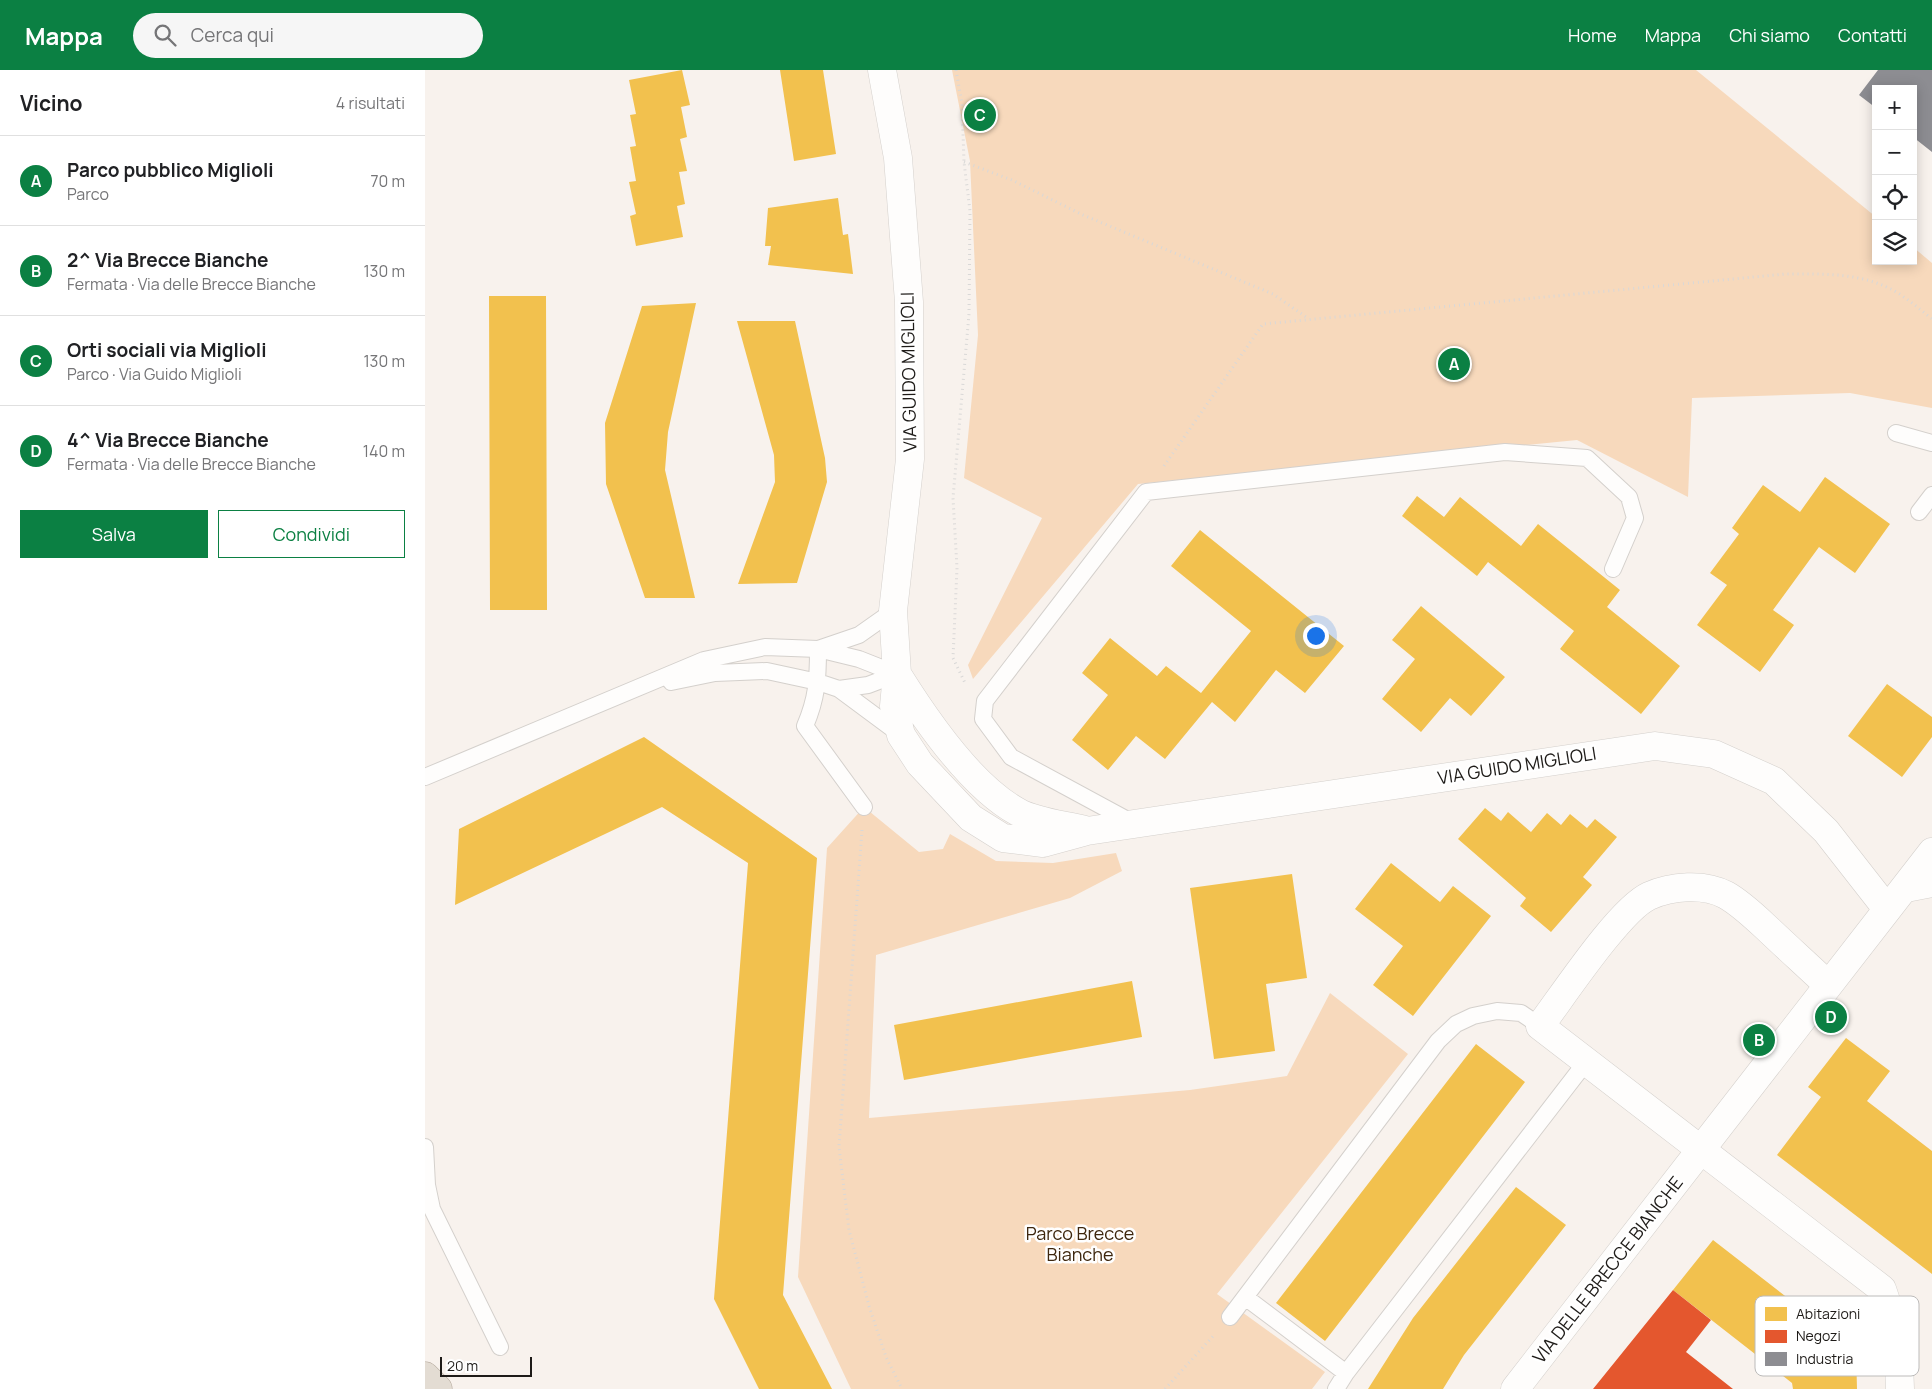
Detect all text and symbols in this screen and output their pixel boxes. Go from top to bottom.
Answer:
search box [133,13,483,58]
text: Mappa [25,19,103,52]
icon: search [151,21,179,49]
text: Cerca qui [191,22,274,48]
text: Home [1568,23,1617,47]
text: Mappa [1645,23,1701,47]
text: Chi siamo [1729,23,1810,47]
text: Contatti [1838,23,1907,47]
map controls [1872,85,1917,265]
button: + [1872,85,1917,130]
text: Vicino [20,89,83,117]
text: 4 risultati [336,92,405,114]
pin: C [964,96,996,134]
button: − [1872,130,1917,175]
text: Parco pubblico Miglioli [67,157,274,183]
text: A [31,170,41,192]
text: 70 m [370,170,405,192]
button: locate [1872,175,1917,220]
text: Parco [67,183,109,205]
button: layers [1872,220,1917,265]
text: 2^ Via Brecce Bianche [67,247,269,273]
text: B [31,260,41,282]
text: 130 m [363,260,405,282]
text: Fermata · Via delle Brecce Bianche [67,273,316,295]
street label: VIA GUIDO MIGLIOLI [895,292,921,452]
text: Orti sociali via Miglioli [67,337,267,363]
pin: A [1438,345,1470,383]
text: C [30,350,42,372]
text: 130 m [363,350,405,372]
text: Parco · Via Guido Miglioli [67,363,242,385]
text: 4^ Via Brecce Bianche [67,427,269,453]
text: D [30,440,42,462]
text: 140 m [363,440,405,462]
text: Fermata · Via delle Brecce Bianche [67,453,316,475]
button: Salva [20,510,208,558]
button: Condividi [218,510,405,558]
your location [1303,623,1329,649]
street label: VIA GUIDO MIGLIOLI [1436,741,1598,789]
pin: D [1815,998,1847,1036]
pin: B [1743,1021,1775,1059]
street label: VIA DELLE BRECCE BIANCHE [1527,1171,1688,1368]
park label: Parco Brecce Bianche [1026,1221,1134,1266]
legend [1755,1296,1919,1376]
text: Abitazioni [1796,1304,1860,1323]
text: Negozi [1796,1326,1841,1345]
text: Industria [1796,1349,1853,1368]
scale bar [440,1354,533,1377]
text: 20 m [447,1356,478,1375]

